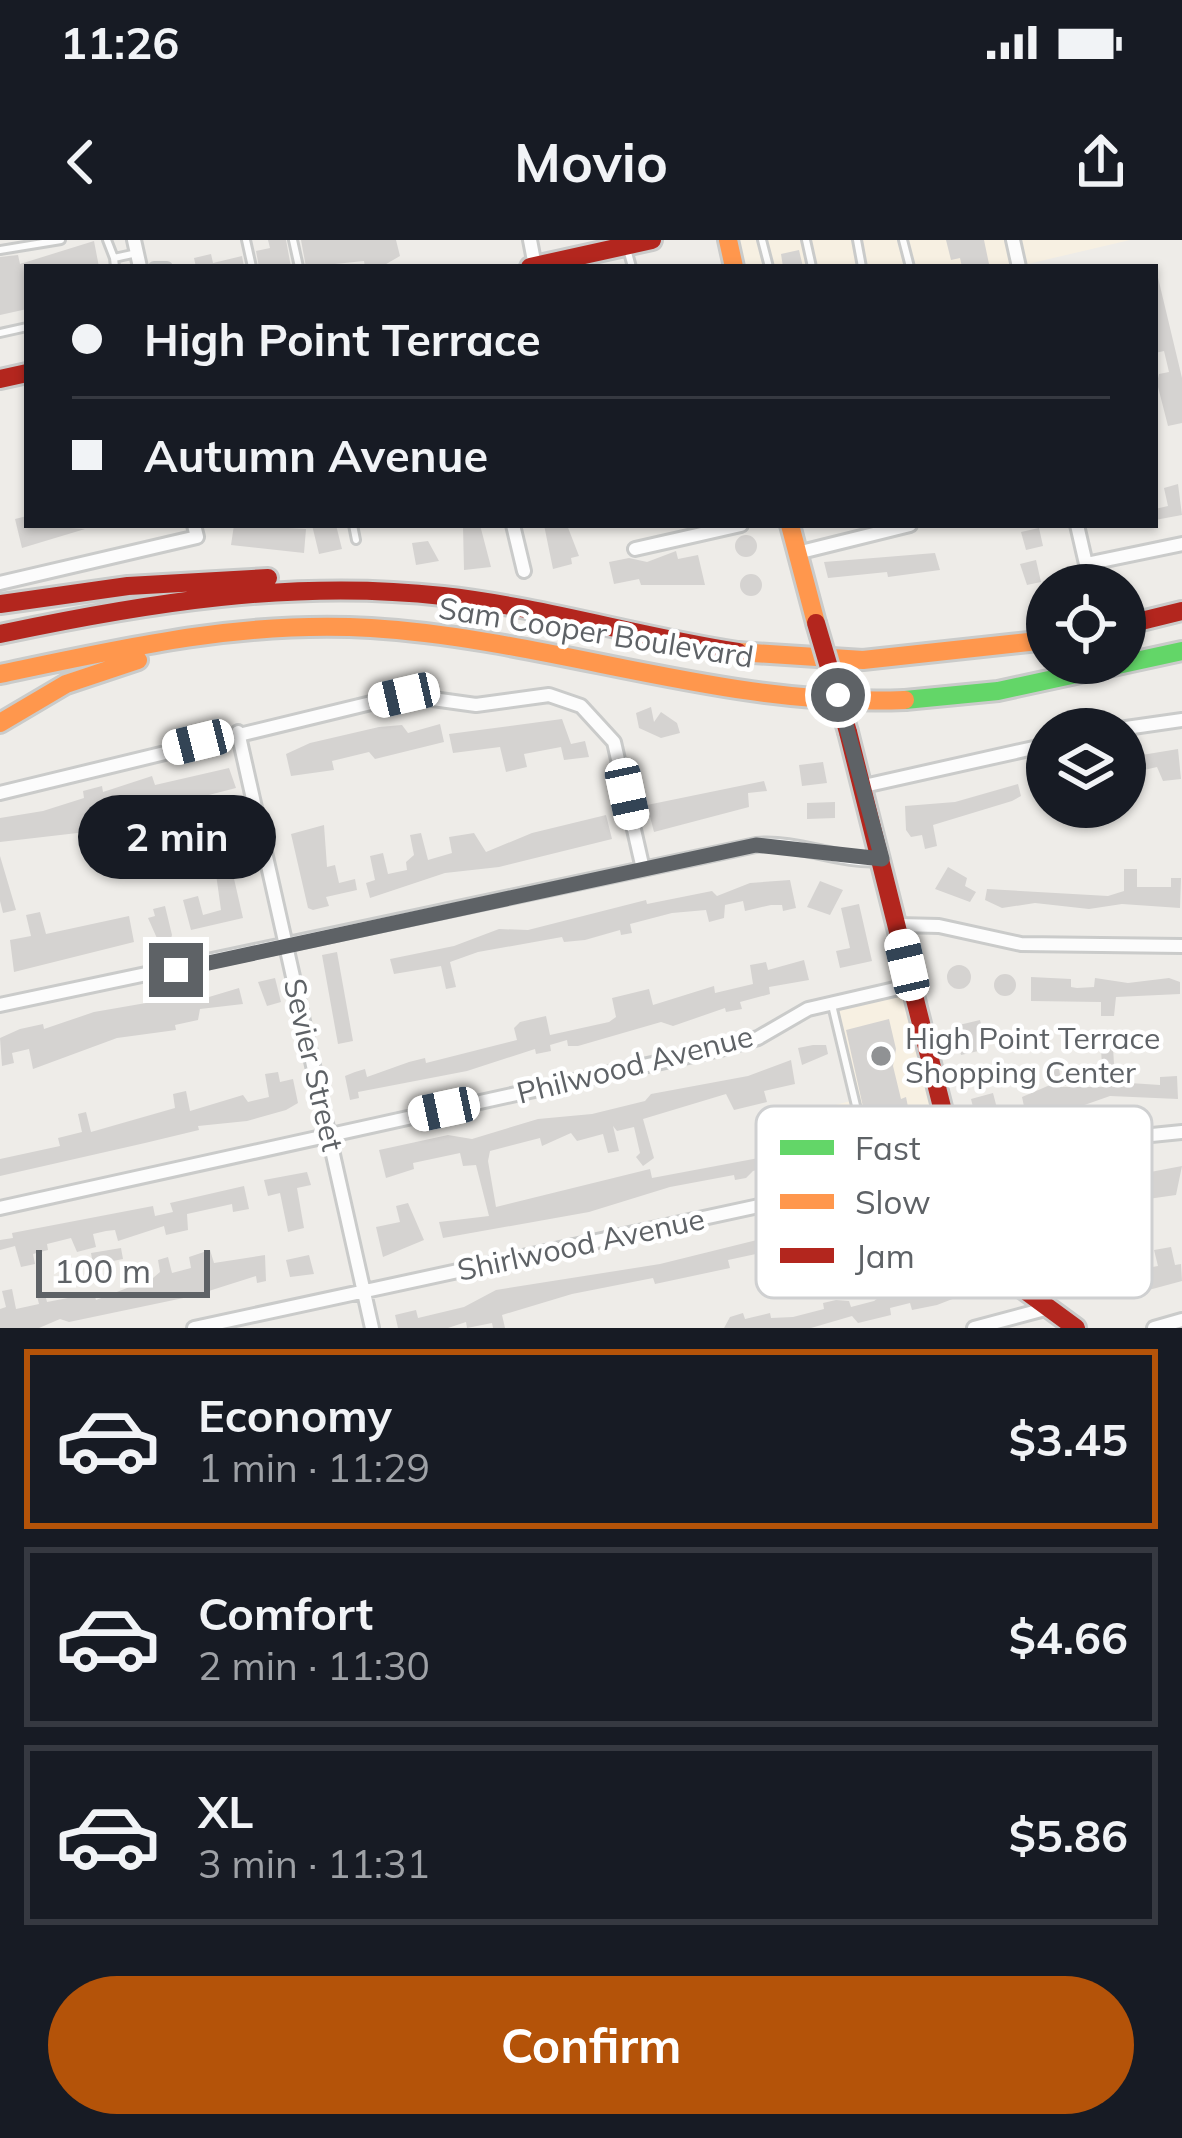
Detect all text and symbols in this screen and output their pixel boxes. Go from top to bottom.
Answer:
text: 11:26 [60,14,179,70]
text: Movio [514,128,668,196]
icon: back [48,129,114,195]
icon: share [1068,129,1134,195]
text: High Point Terrace [144,311,541,367]
text: Autumn Avenue [144,427,488,483]
map controls [1026,564,1146,828]
button: locate [1026,564,1146,684]
street label: Sam Cooper Boulevard [436,588,756,676]
route start [811,668,865,722]
car [365,669,443,721]
button: layers [1026,708,1146,828]
car [159,716,237,768]
car [602,755,652,833]
callout: 2 min [77,796,275,880]
text: 2 min [126,812,228,861]
car [881,926,933,1004]
route end [149,943,203,997]
street label: Sevier Street [276,975,352,1155]
street label: Philwood Avenue [513,1016,757,1112]
place label: High Point Terrace Shopping Center [905,1019,1160,1091]
marker: High Point Terrace Shopping Center [868,1043,894,1069]
car [405,1084,483,1134]
legend [756,1106,1152,1298]
text: Fast [855,1127,920,1168]
text: Slow [855,1181,931,1222]
street label: Shirlwood Avenue [454,1199,708,1289]
text: Jam [855,1235,915,1276]
scale bar [36,1244,210,1297]
text: 100 m [54,1250,151,1291]
icon: car [54,1385,162,1493]
text: Economy [198,1387,392,1443]
text: $3.45 [1009,1411,1128,1467]
text: 1 min · 11:29 [198,1443,430,1492]
icon: car [54,1583,162,1691]
text: Comfort [198,1585,373,1641]
text: $4.66 [1009,1609,1128,1665]
text: 2 min · 11:30 [198,1641,430,1690]
icon: car [54,1781,162,1889]
text: XL [198,1783,253,1839]
text: $5.86 [1009,1807,1128,1863]
text: 3 min · 11:31 [198,1839,430,1888]
button: Confirm [48,1976,1134,2114]

